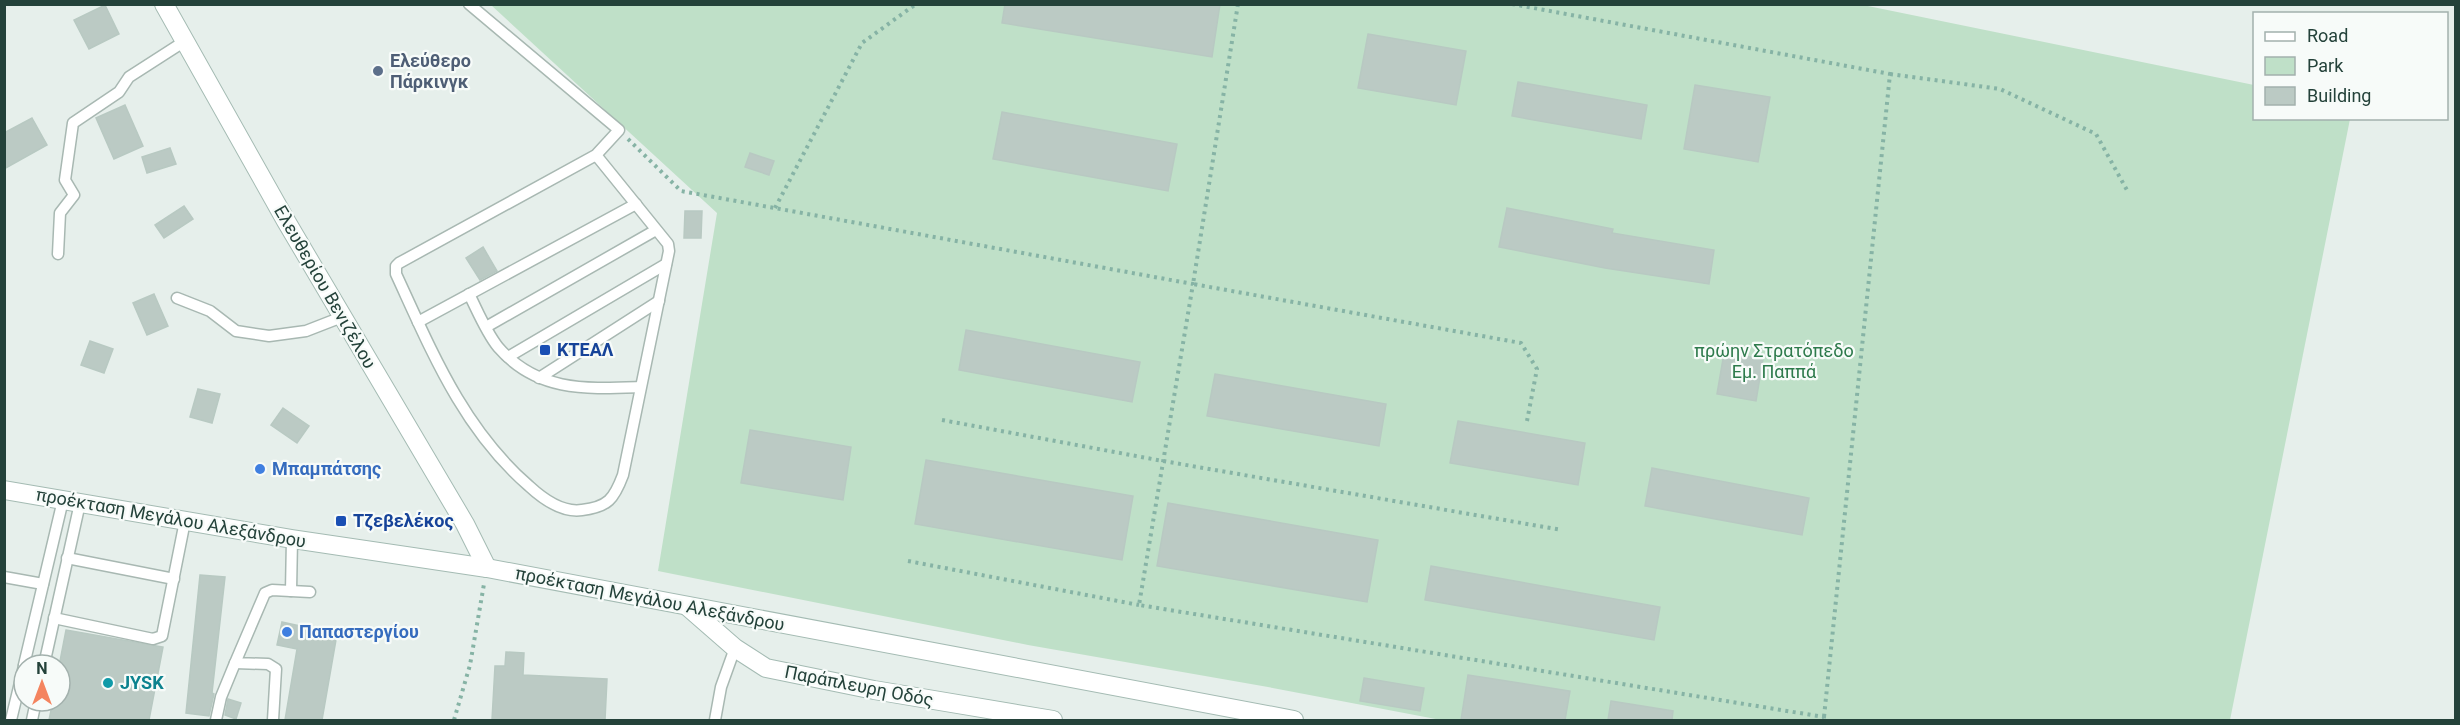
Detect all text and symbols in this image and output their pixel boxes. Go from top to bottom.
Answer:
legend [2253,12,2448,120]
text: Road [2307,25,2348,46]
place label: Ελεύθερο Πάρκινγκ [390,50,471,92]
text: Park [2307,55,2344,76]
marker: Ελεύθερο Πάρκινγκ [371,64,385,78]
text: Building [2307,85,2371,106]
street label: Ελευθερίου Βενιζέλου [270,201,381,372]
place label: ΚΤΕΑΛ [557,339,614,360]
park label: πρώην Στρατόπεδο Εμ. Παππά [1694,340,1854,382]
marker: ΚΤΕΑΛ [538,343,552,357]
place label: Μπαμπάτσης [272,458,381,479]
marker: Μπαμπάτσης [253,462,267,476]
street label: προέκταση Μεγάλου Αλεξάνδρου [34,483,308,552]
place label: Τζεβελέκος [353,510,454,531]
marker: Τζεβελέκος [334,514,348,528]
street label: προέκταση Μεγάλου Αλεξάνδρου [514,562,786,635]
place label: Παπαστεργίου [299,621,419,642]
marker: Παπαστεργίου [280,625,294,639]
north arrow [12,653,72,713]
text: N [36,659,48,678]
street label: Παράπλευρη Οδός [783,661,935,710]
place label: JYSK [120,672,164,693]
marker: JYSK [101,676,115,690]

